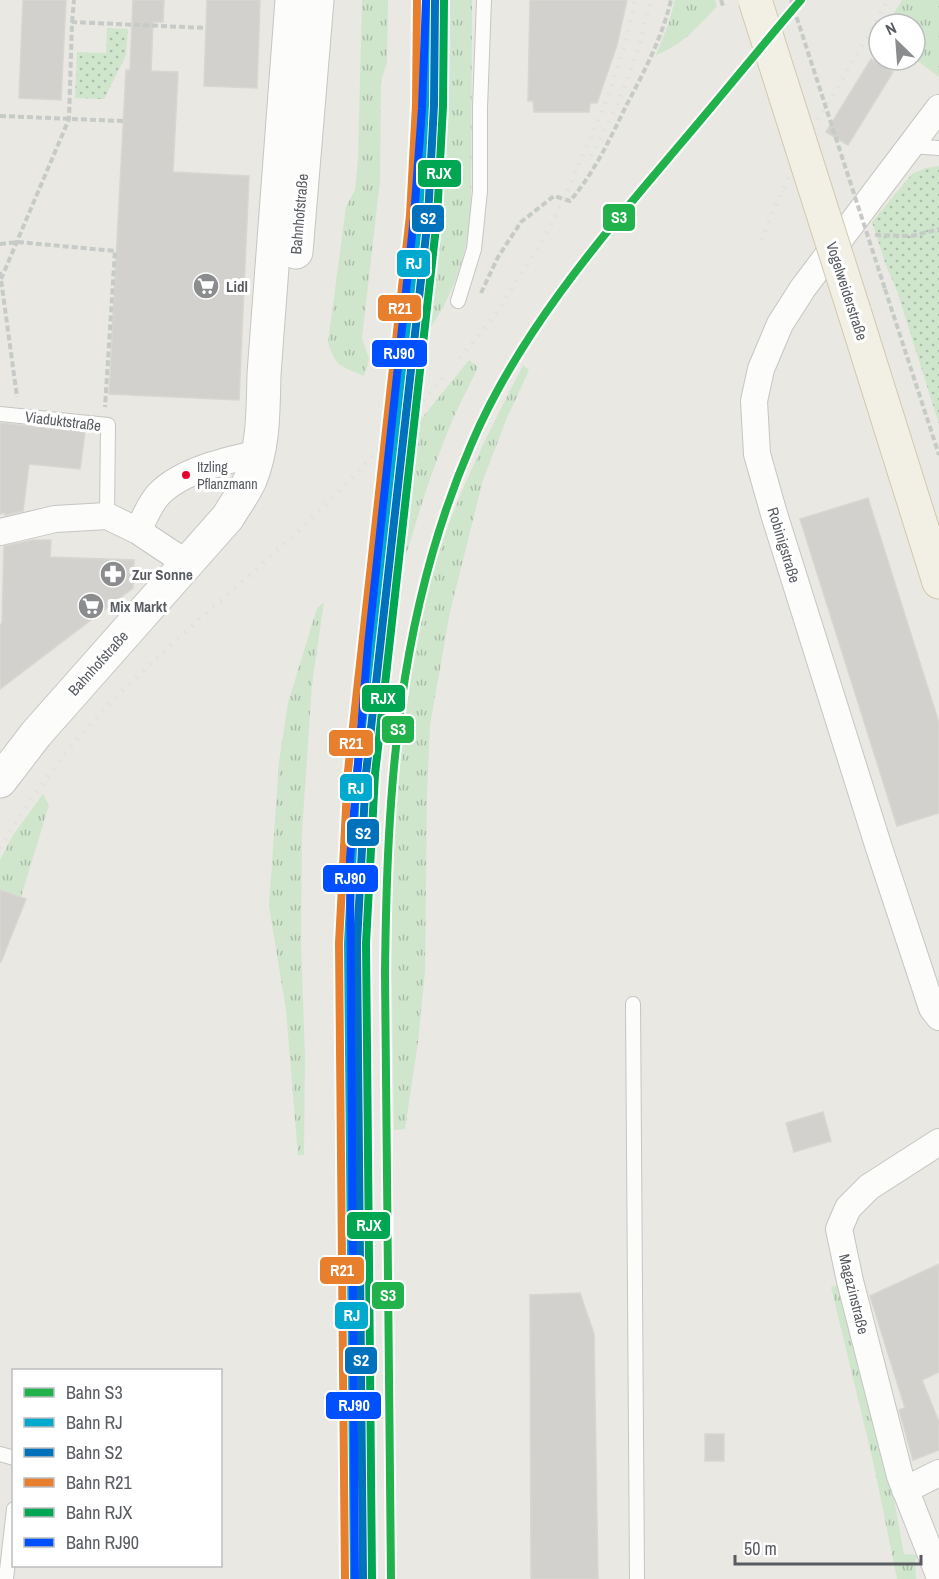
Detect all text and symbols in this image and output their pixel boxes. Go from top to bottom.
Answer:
north arrow [867,12,927,72]
text: N [882,16,900,40]
line badge: RJX [417,159,462,188]
text: RJX [426,162,452,184]
street label: Bahnhofstraße [285,173,313,255]
line badge: S3 [602,203,636,232]
line badge: S2 [411,204,445,233]
text: S3 [611,206,627,228]
text: S2 [420,207,436,229]
street label: Vogelweiderstraße [821,239,873,343]
line badge: RJ [396,249,431,278]
text: RJ [406,252,422,274]
supermarket icon: Lidl [191,271,221,301]
place label: Lidl [226,276,248,297]
line badge: R21 [377,294,422,322]
text: R21 [388,297,413,319]
line badge: RJ90 [371,339,428,368]
text: RJ90 [383,342,415,364]
street label: Viaduktstraße [24,406,102,436]
place label: Itzling Pflanzmann [197,458,258,493]
marker: Itzling Pflanzmann [180,469,192,481]
street label: Robinigstraße [763,505,805,585]
pharmacy icon: Zur Sonne [98,559,128,589]
place label: Zur Sonne [132,564,193,585]
supermarket icon: Mix Markt [76,591,106,621]
place label: Mix Markt [110,596,167,617]
street label: Bahnhofstraße [63,626,133,700]
line badge: RJX [361,684,406,713]
text: RJX [370,687,396,709]
line badge: S3 [381,715,415,744]
text: S3 [390,718,406,740]
line badge: R21 [328,729,374,757]
text: R21 [339,732,364,754]
line badge: RJ [339,773,373,802]
text: RJ [348,777,364,799]
line badge: S2 [346,818,380,847]
text: S2 [355,822,371,844]
line badge: RJ90 [322,864,379,893]
text: RJ90 [334,867,366,889]
line badge: RJX [346,1211,391,1240]
text: RJX [356,1214,382,1236]
street label: Magazinstraße [834,1252,874,1336]
line badge: R21 [319,1256,365,1285]
text: R21 [330,1259,355,1281]
line badge: S3 [371,1281,405,1310]
text: S3 [380,1284,396,1306]
line badge: RJ [334,1301,369,1330]
text: RJ [344,1304,360,1326]
line badge: S2 [344,1346,378,1375]
text: S2 [353,1349,369,1371]
legend [12,1369,222,1567]
text: Bahn S3 [66,1380,123,1405]
line badge: RJ90 [325,1391,382,1420]
text: RJ90 [338,1394,370,1416]
text: Bahn RJ [66,1410,123,1435]
text: Bahn S2 [66,1440,123,1465]
text: Bahn R21 [66,1470,132,1495]
text: Bahn RJX [66,1500,133,1525]
scale bar [735,1528,921,1566]
text: Bahn RJ90 [66,1530,139,1555]
text: 50 m [744,1536,777,1561]

